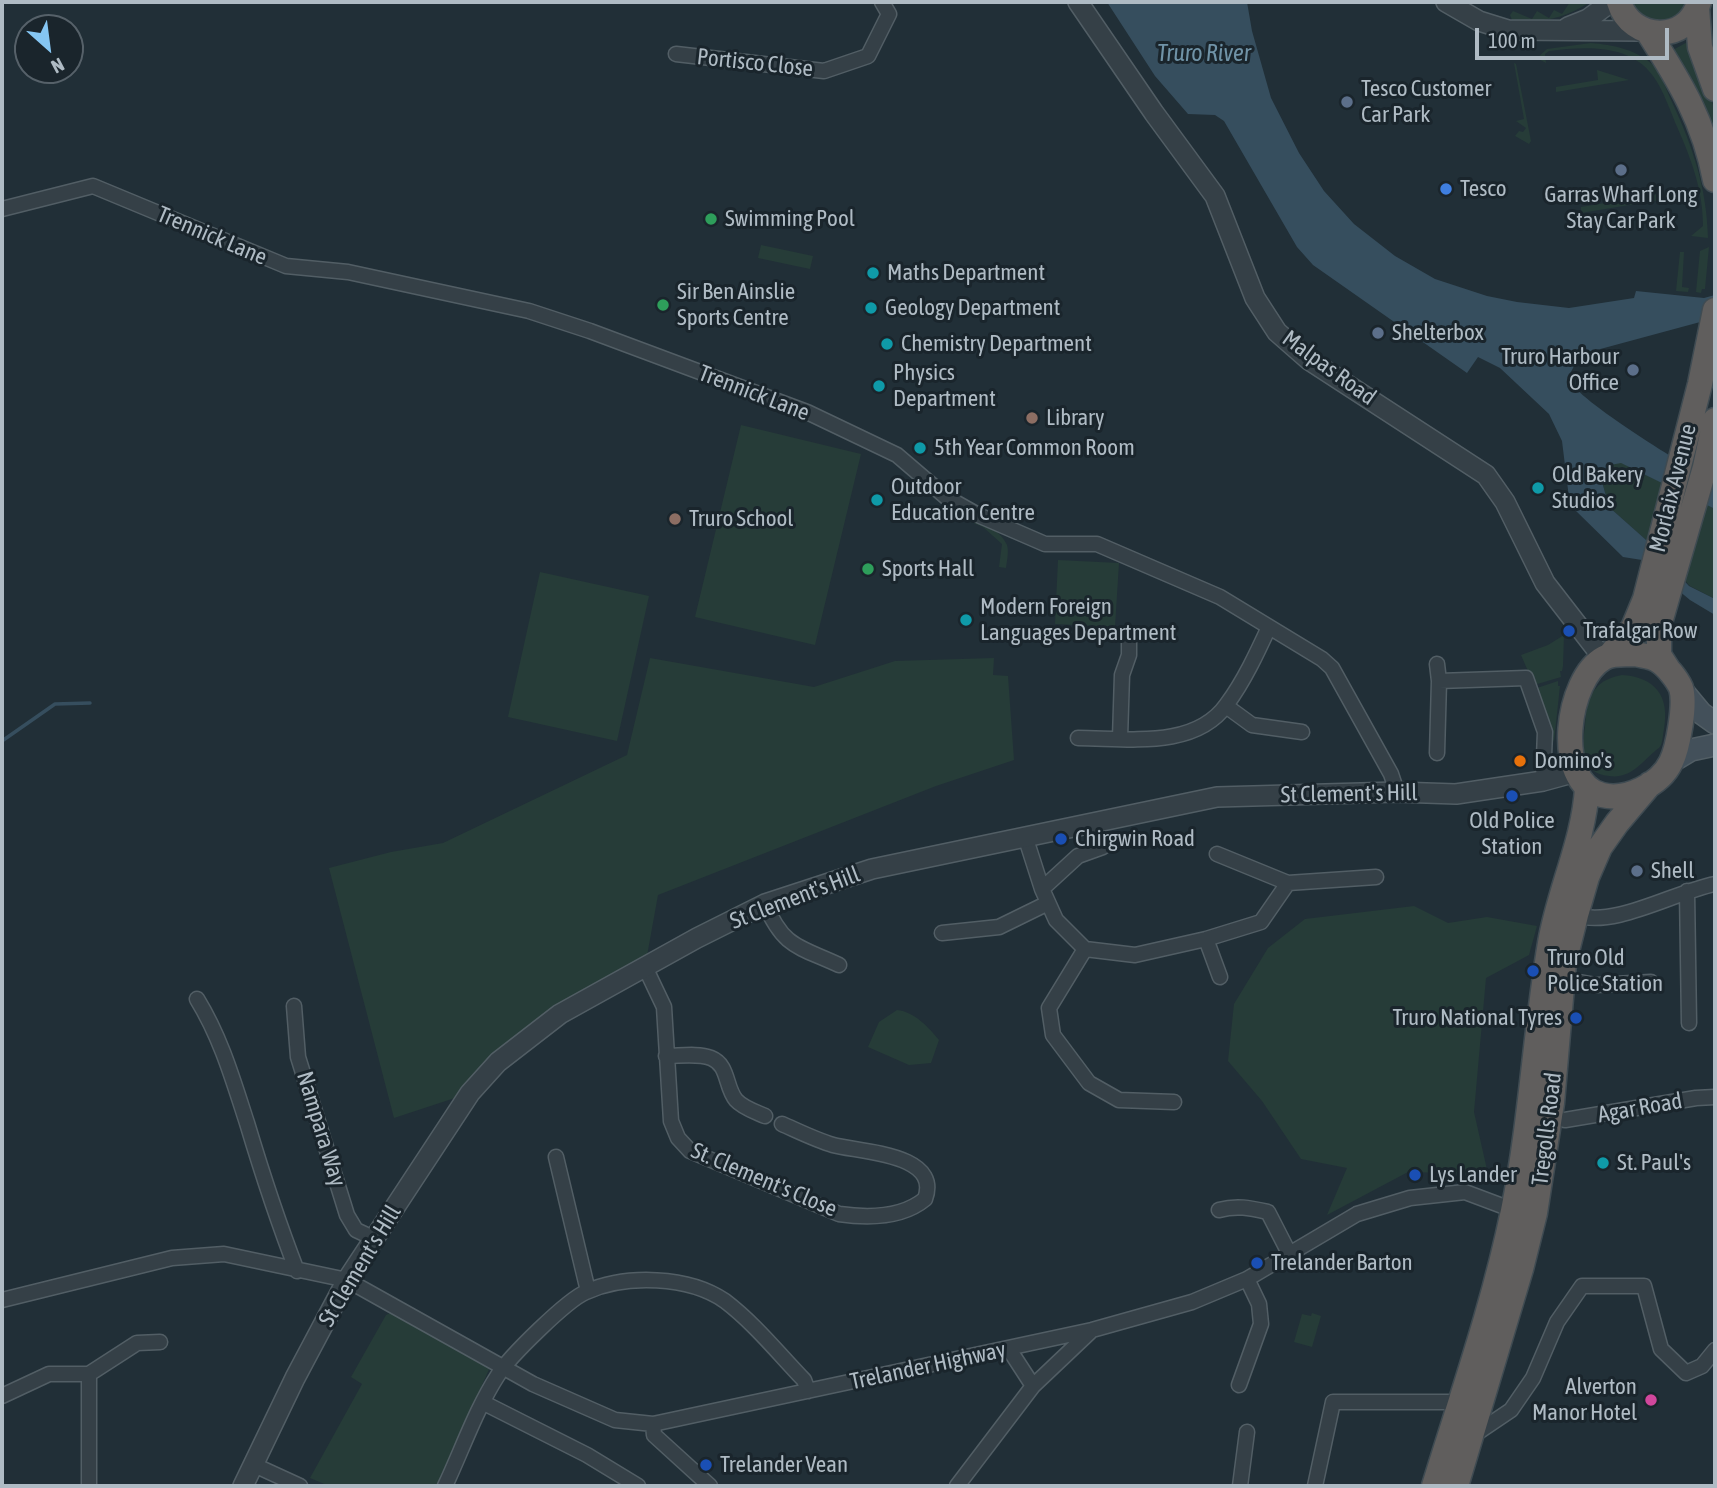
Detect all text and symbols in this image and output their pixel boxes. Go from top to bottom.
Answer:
north arrow [14,14,84,84]
scale bar [1479,14,1673,58]
text: 100 m [1488,28,1536,52]
water label: Truro River [1157,39,1251,67]
street label: Portisco Close [696,43,814,83]
text: N [48,53,68,78]
place label: Tesco Customer Car Park [1361,75,1491,129]
marker: Tesco Customer Car Park [1339,94,1355,110]
marker: Garras Wharf Long Stay Car Park [1613,162,1629,178]
place label: Tesco [1460,175,1507,203]
marker: Tesco [1438,181,1454,197]
place label: Garras Wharf Long Stay Car Park [1544,181,1698,235]
street label: Trennick Lane [153,201,271,271]
place label: Swimming Pool [725,205,855,233]
marker: Swimming Pool [703,211,719,227]
place label: Maths Department [887,259,1045,287]
marker: Maths Department [865,265,881,281]
place label: Sir Ben Ainslie Sports Centre [677,278,795,332]
place label: Geology Department [885,294,1060,322]
marker: Sir Ben Ainslie Sports Centre [655,297,671,313]
marker: Geology Department [863,300,879,316]
place label: Shelterbox [1392,319,1484,347]
street label: Malpas Road [1277,325,1381,411]
marker: Shelterbox [1370,325,1386,341]
place label: Chemistry Department [901,330,1092,358]
marker: Chemistry Department [879,336,895,352]
place label: Truro Harbour Office [1501,343,1619,397]
street label: Trennick Lane [695,359,813,427]
place label: Physics Department [893,359,996,413]
marker: Truro Harbour Office [1625,362,1641,378]
marker: Physics Department [871,378,887,394]
place label: Library [1046,404,1104,432]
marker: Library [1024,410,1040,426]
street label: Morlaix Avenue [1644,421,1702,555]
place label: 5th Year Common Room [934,434,1135,462]
marker: 5th Year Common Room [912,440,928,456]
place label: Old Bakery Studios [1552,461,1643,515]
place label: Outdoor Education Centre [891,473,1035,527]
marker: Old Bakery Studios [1530,480,1546,496]
marker: Outdoor Education Centre [869,492,885,508]
place label: Truro School [689,505,793,533]
marker: Truro School [667,511,683,527]
place label: Sports Hall [882,555,974,583]
marker: Sports Hall [860,561,876,577]
place label: Modern Foreign Languages Department [980,593,1176,647]
marker: Modern Foreign Languages Department [958,612,974,628]
place label: Trafalgar Row [1583,617,1697,645]
marker: Trafalgar Row [1561,623,1577,639]
place label: Domino's [1534,747,1612,775]
marker: Domino's [1512,753,1528,769]
street label: St Clement's Hill [1280,779,1418,809]
marker: Old Police Station [1504,788,1520,804]
place label: Old Police Station [1469,807,1555,861]
place label: Chirgwin Road [1075,825,1195,853]
marker: Chirgwin Road [1053,831,1069,847]
place label: Shell [1651,857,1694,885]
street label: St Clement's Hill [726,861,864,935]
marker: Shell [1629,863,1645,879]
place label: Truro Old Police Station [1547,944,1663,998]
marker: Truro Old Police Station [1525,963,1541,979]
place label: Truro National Tyres [1393,1004,1562,1032]
marker: Truro National Tyres [1568,1010,1584,1026]
street label: Nampara Way [290,1068,352,1190]
street label: Tregolls Road [1526,1071,1568,1187]
street label: Agar Road [1596,1087,1684,1129]
street label: St. Clement's Close [687,1137,841,1223]
place label: St. Paul's [1617,1149,1691,1177]
marker: St. Paul's [1595,1155,1611,1171]
place label: Lys Lander [1429,1161,1517,1189]
marker: Lys Lander [1407,1167,1423,1183]
street label: St Clement's Hill [313,1200,407,1332]
place label: Trelander Barton [1271,1249,1413,1277]
marker: Trelander Barton [1249,1255,1265,1271]
street label: Trelander Highway [848,1336,1008,1396]
place label: Alverton Manor Hotel [1532,1373,1637,1427]
marker: Alverton Manor Hotel [1643,1392,1659,1408]
place label: Trelander Vean [720,1451,848,1479]
marker: Trelander Vean [698,1457,714,1473]

